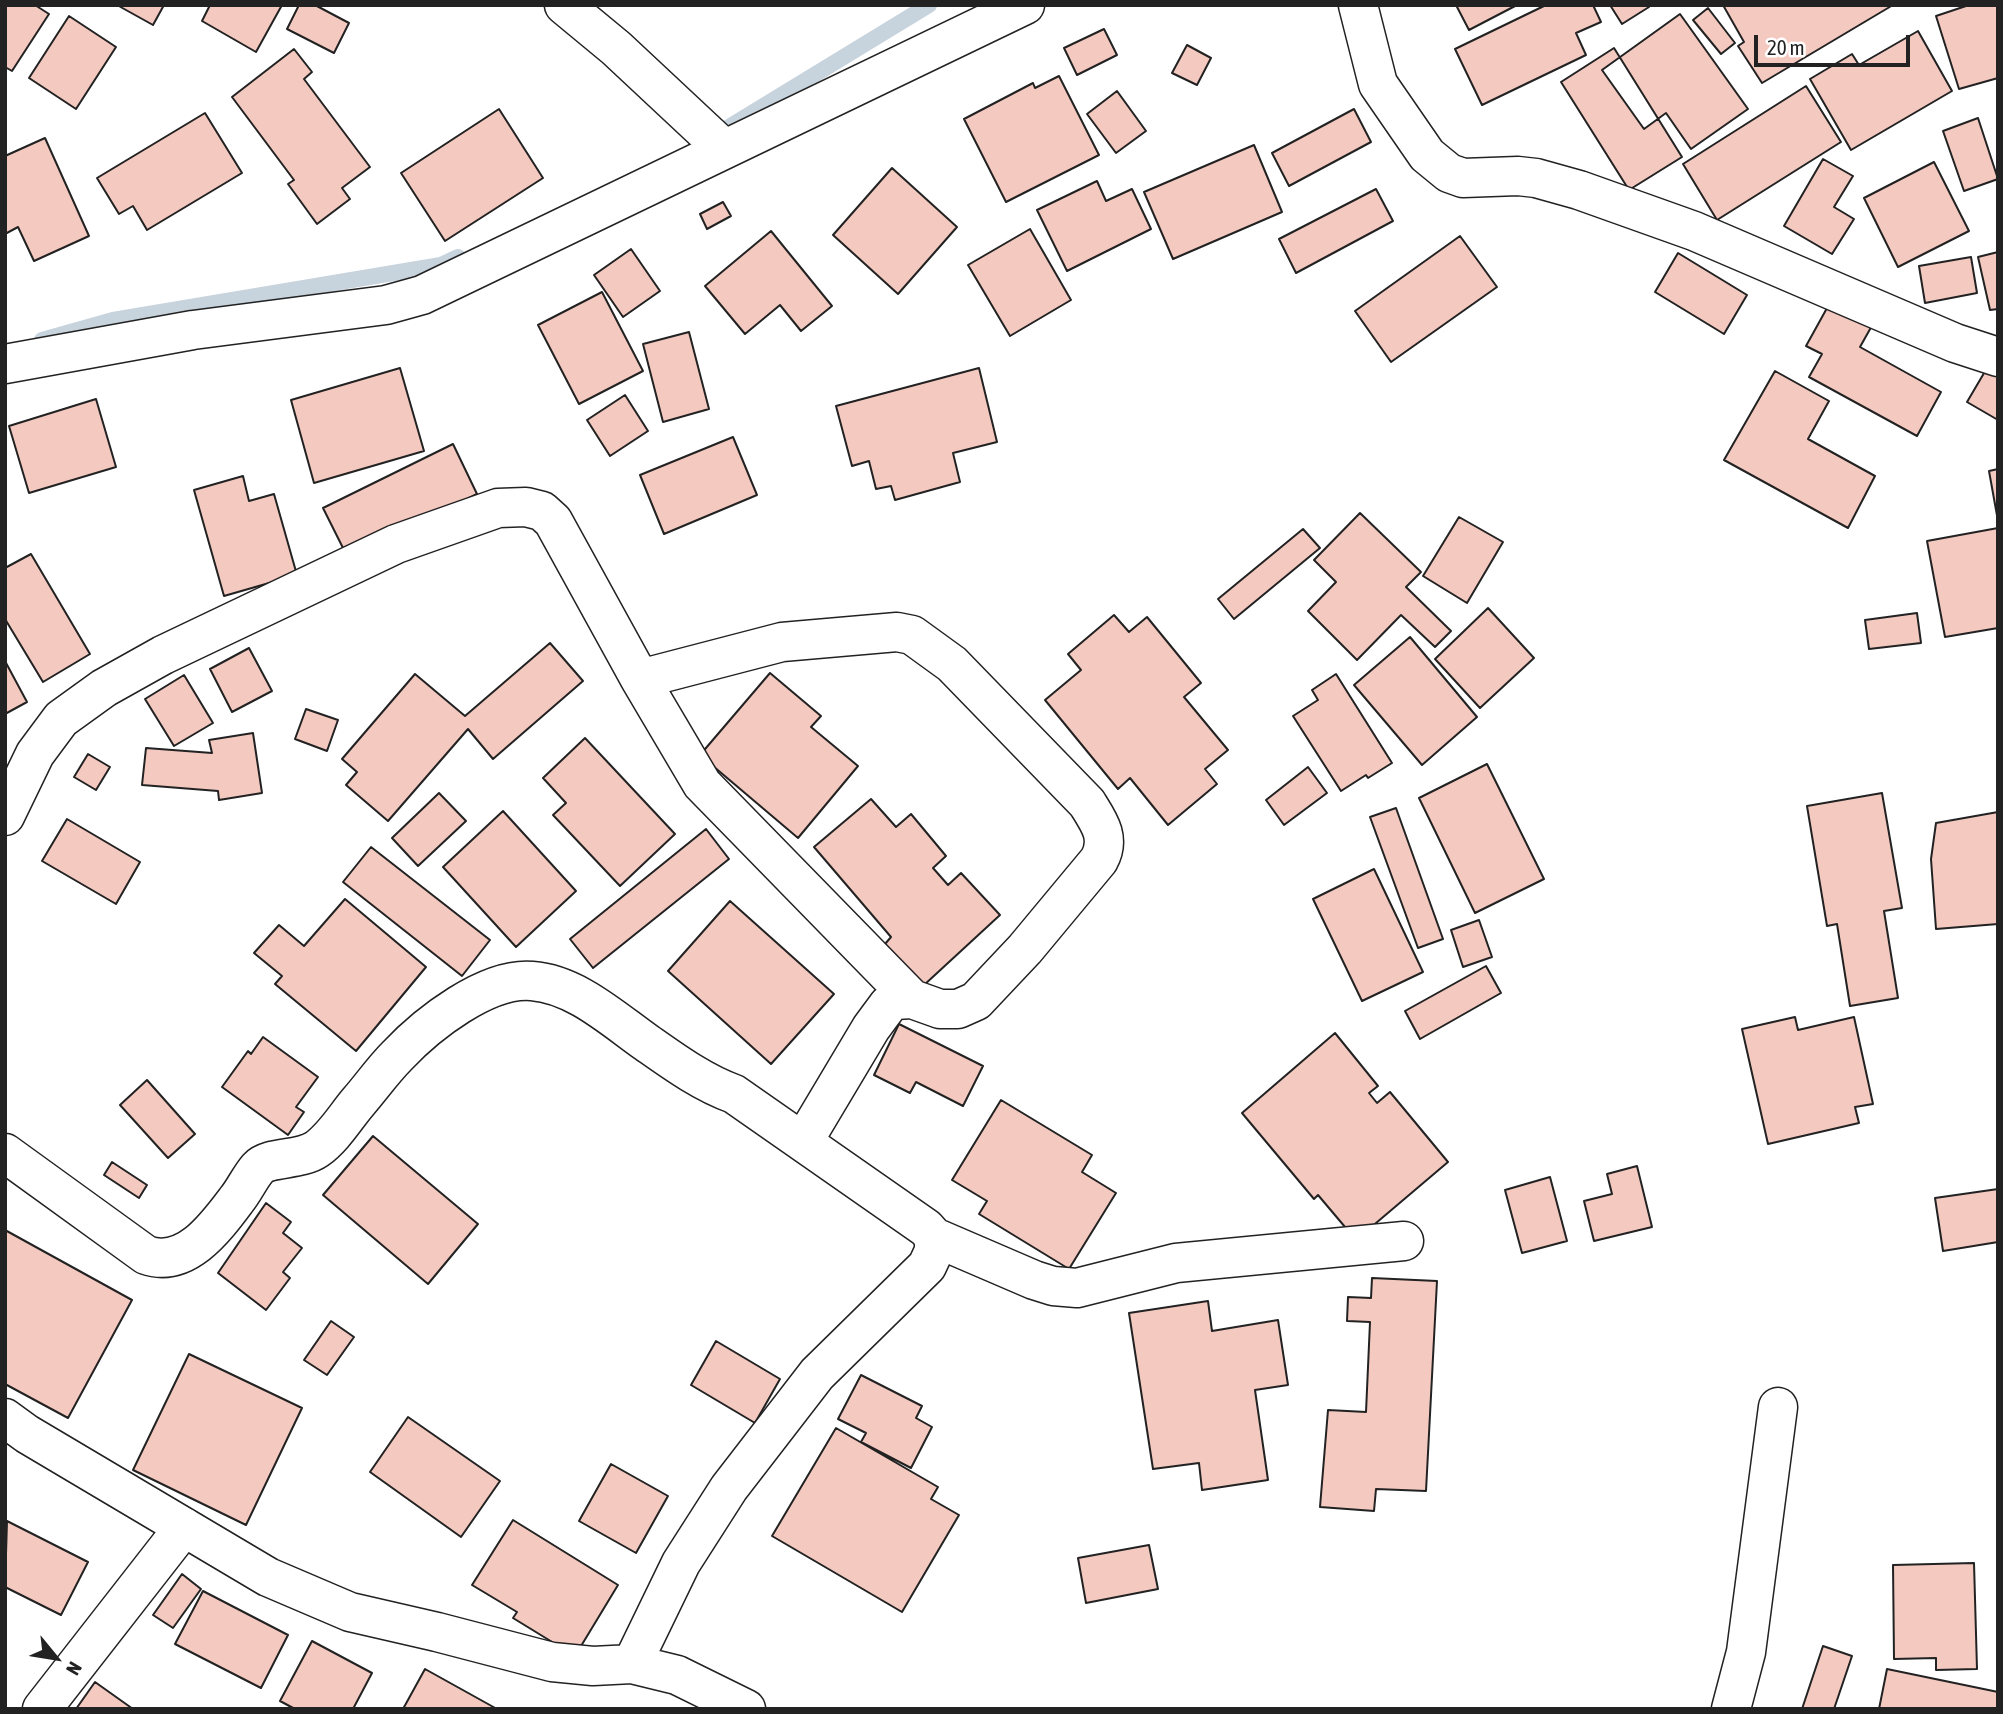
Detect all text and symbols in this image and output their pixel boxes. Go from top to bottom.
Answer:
scale bar [1758,21,1914,65]
text: 20 m [1767,35,1805,59]
north arrow [21,1623,91,1693]
text: N [62,1658,87,1679]

